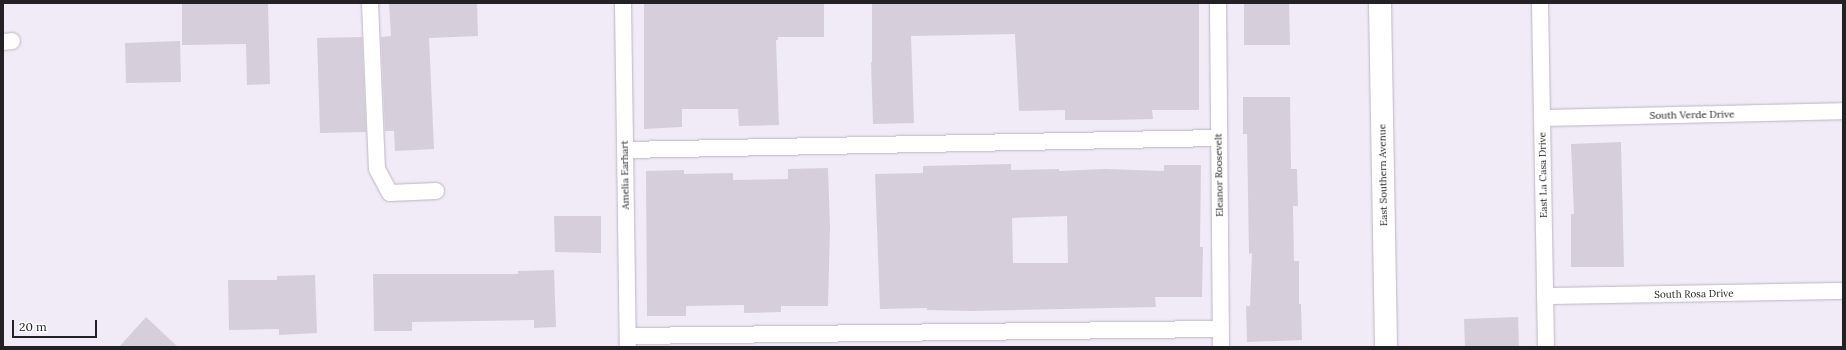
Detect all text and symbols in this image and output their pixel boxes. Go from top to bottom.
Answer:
street label: South Verde Drive [1649,108,1735,122]
street label: East Southern Avenue [1376,124,1390,226]
street label: East La Casa Drive [1536,132,1550,218]
street label: Eleanor Roosevelt [1212,133,1226,217]
street label: Amelia Earhart [618,140,632,210]
street label: South Rosa Drive [1654,287,1734,301]
scale bar [14,312,99,338]
text: 20 m [19,319,47,334]

